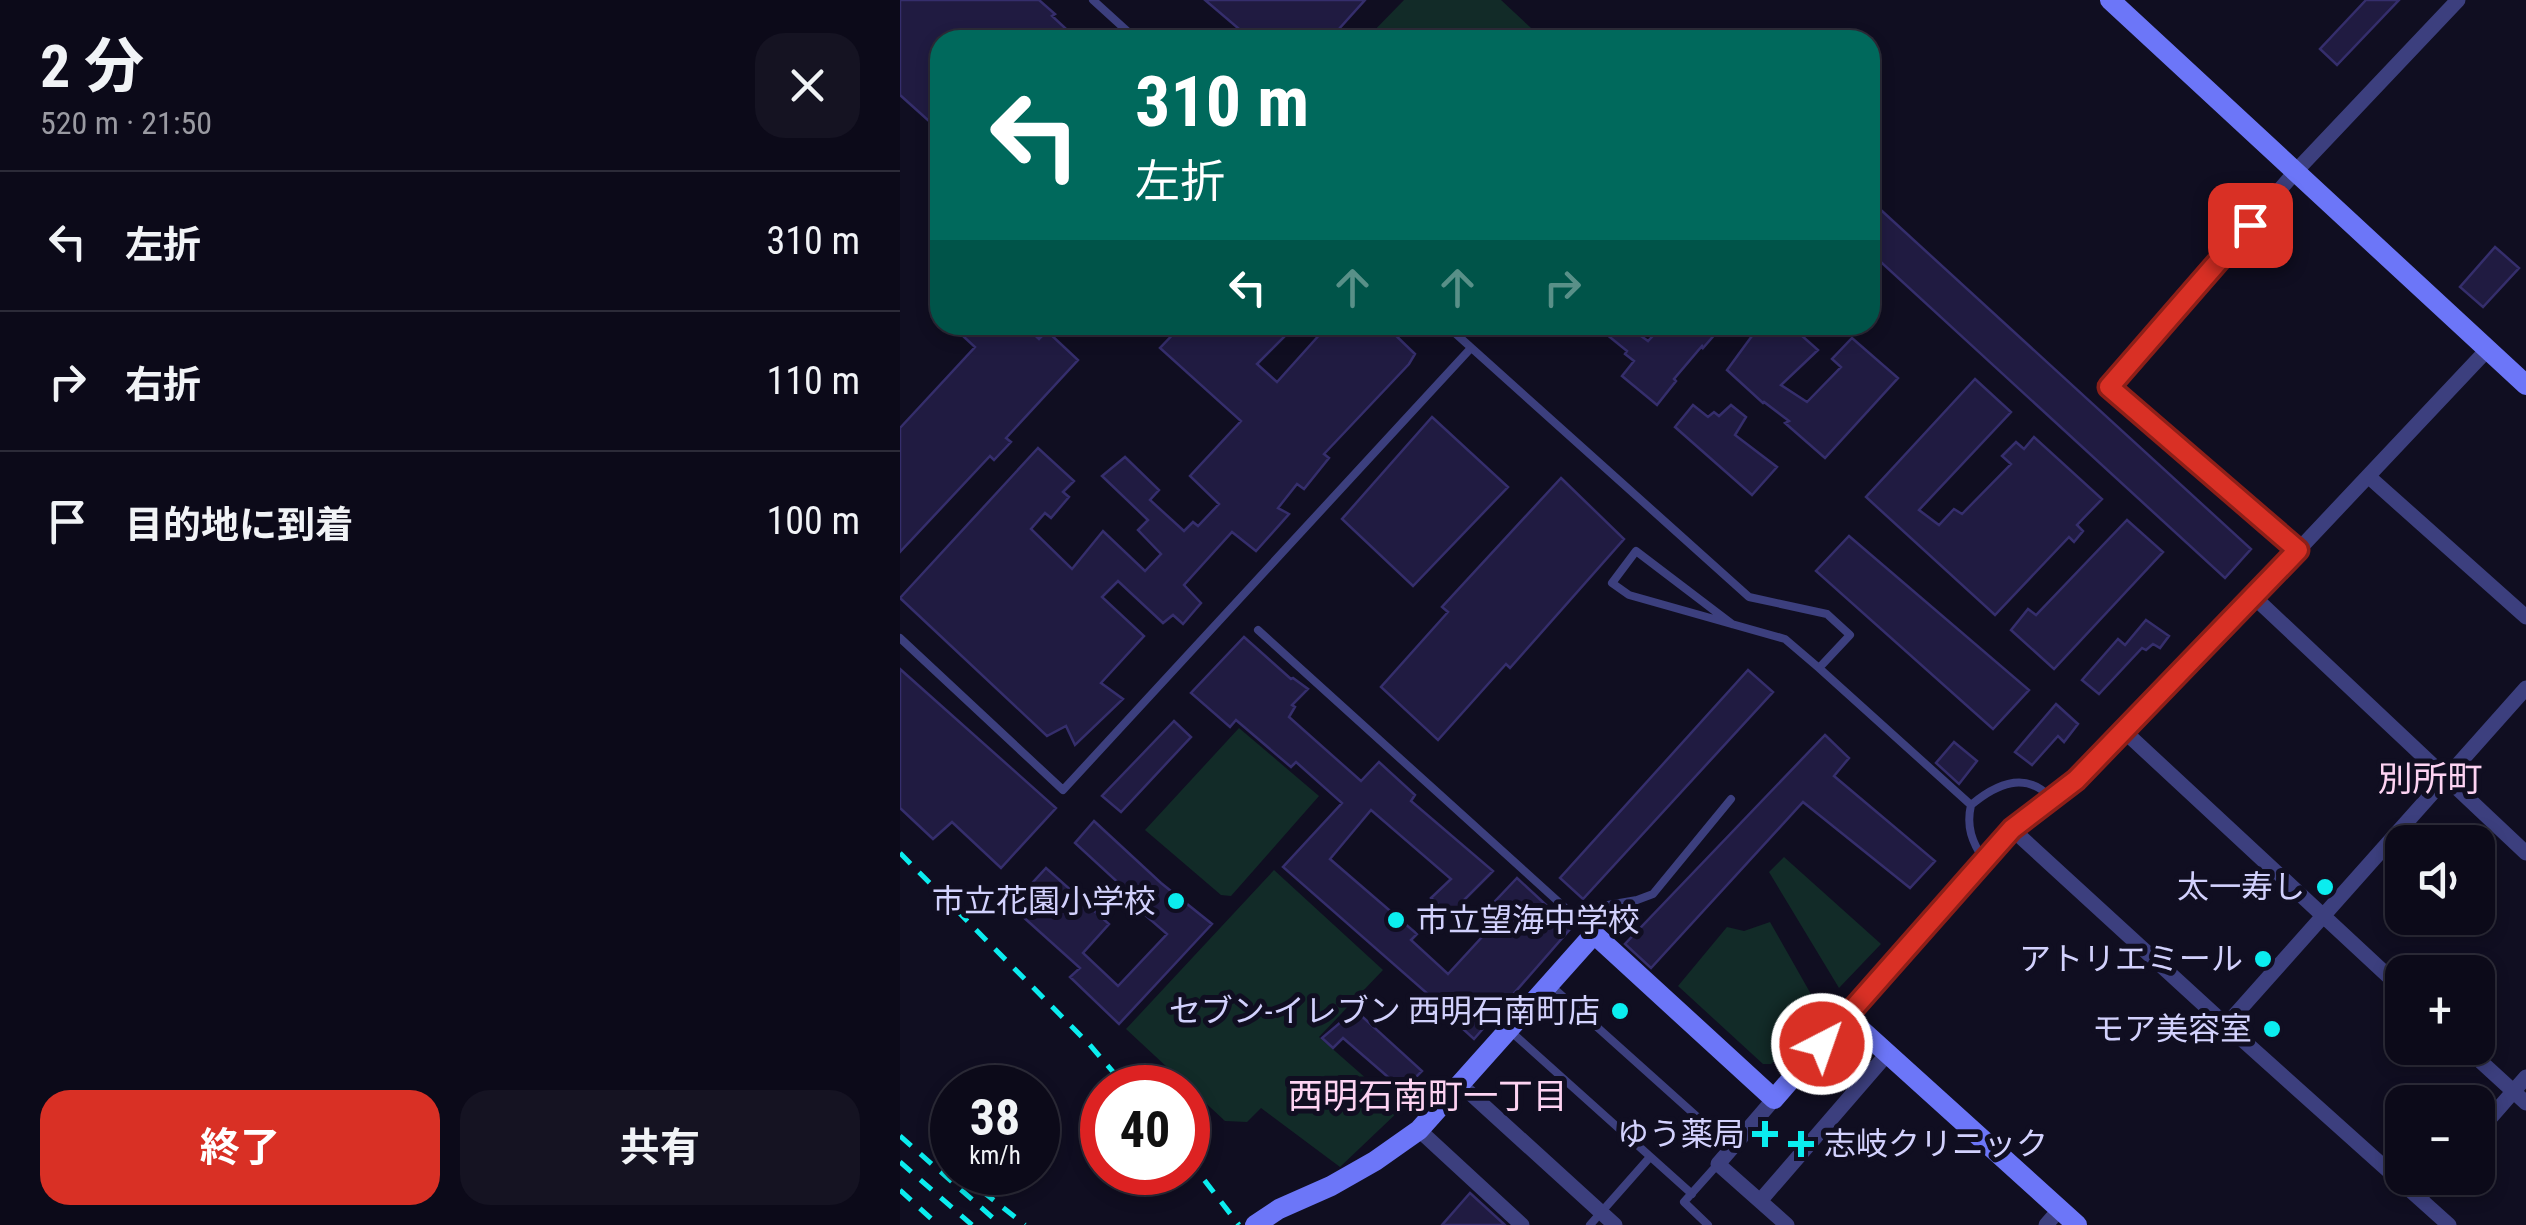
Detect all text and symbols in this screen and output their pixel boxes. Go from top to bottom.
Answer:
text: 2 分 [40,31,144,102]
button: close [755,33,860,138]
text: 310 m [1135,61,1309,143]
icon: left [970,70,1100,200]
text: 520 m · 21:50 [40,104,212,142]
text: 左折 [1135,155,1225,208]
pin [2208,183,2293,268]
icon: arrive [2223,198,2278,253]
icon: left [40,214,95,269]
text: 310 m [766,219,860,263]
text: 左折 [125,223,201,267]
icon: left [1220,260,1275,315]
icon: ahead [1325,260,1380,315]
icon: ahead [1430,260,1485,315]
icon: right [1535,260,1590,315]
icon: right [40,354,95,409]
text: 110 m [766,359,860,403]
text: 右折 [125,363,201,407]
icon: arrive [40,494,95,549]
text: 100 m [766,499,860,543]
text: 目的地に到着 [125,503,353,547]
district label: 別所町 [2377,759,2483,800]
map controls [2385,825,2495,1195]
button: sound [2385,825,2495,935]
place label: 太一寿し [2177,868,2305,906]
marker: 太一寿し [2314,876,2336,898]
place label: 市立花園小学校 [932,882,1156,920]
marker: 市立花園小学校 [1165,890,1187,912]
place label: 市立望海中学校 [1416,901,1640,939]
marker: 市立望海中学校 [1385,909,1407,931]
place label: アトリエミール [2019,940,2243,978]
marker: アトリエミール [2252,948,2274,970]
button: + [2385,955,2495,1065]
place label: セブン-イレブン 西明石南町店 [1169,992,1600,1030]
position arrow [1770,992,1874,1096]
marker: セブン-イレブン 西明石南町店 [1609,1000,1631,1022]
place label: モア美容室 [2092,1010,2252,1048]
marker: モア美容室 [2261,1018,2283,1040]
speed limit sign: 40 [1080,1065,1210,1195]
district label: 西明石南町一丁目 [1288,1076,1568,1117]
button: − [2385,1085,2495,1195]
text: 38 [970,1089,1020,1147]
button: 終了 [40,1090,440,1205]
button: 共有 [460,1090,860,1205]
place label: ゆう薬局 [1617,1115,1745,1153]
marker: ゆう薬局 [1754,1123,1776,1145]
place label: 志岐クリニック [1824,1125,2048,1163]
marker: 志岐クリニック [1788,1131,1814,1157]
text: km/h [969,1141,1021,1170]

